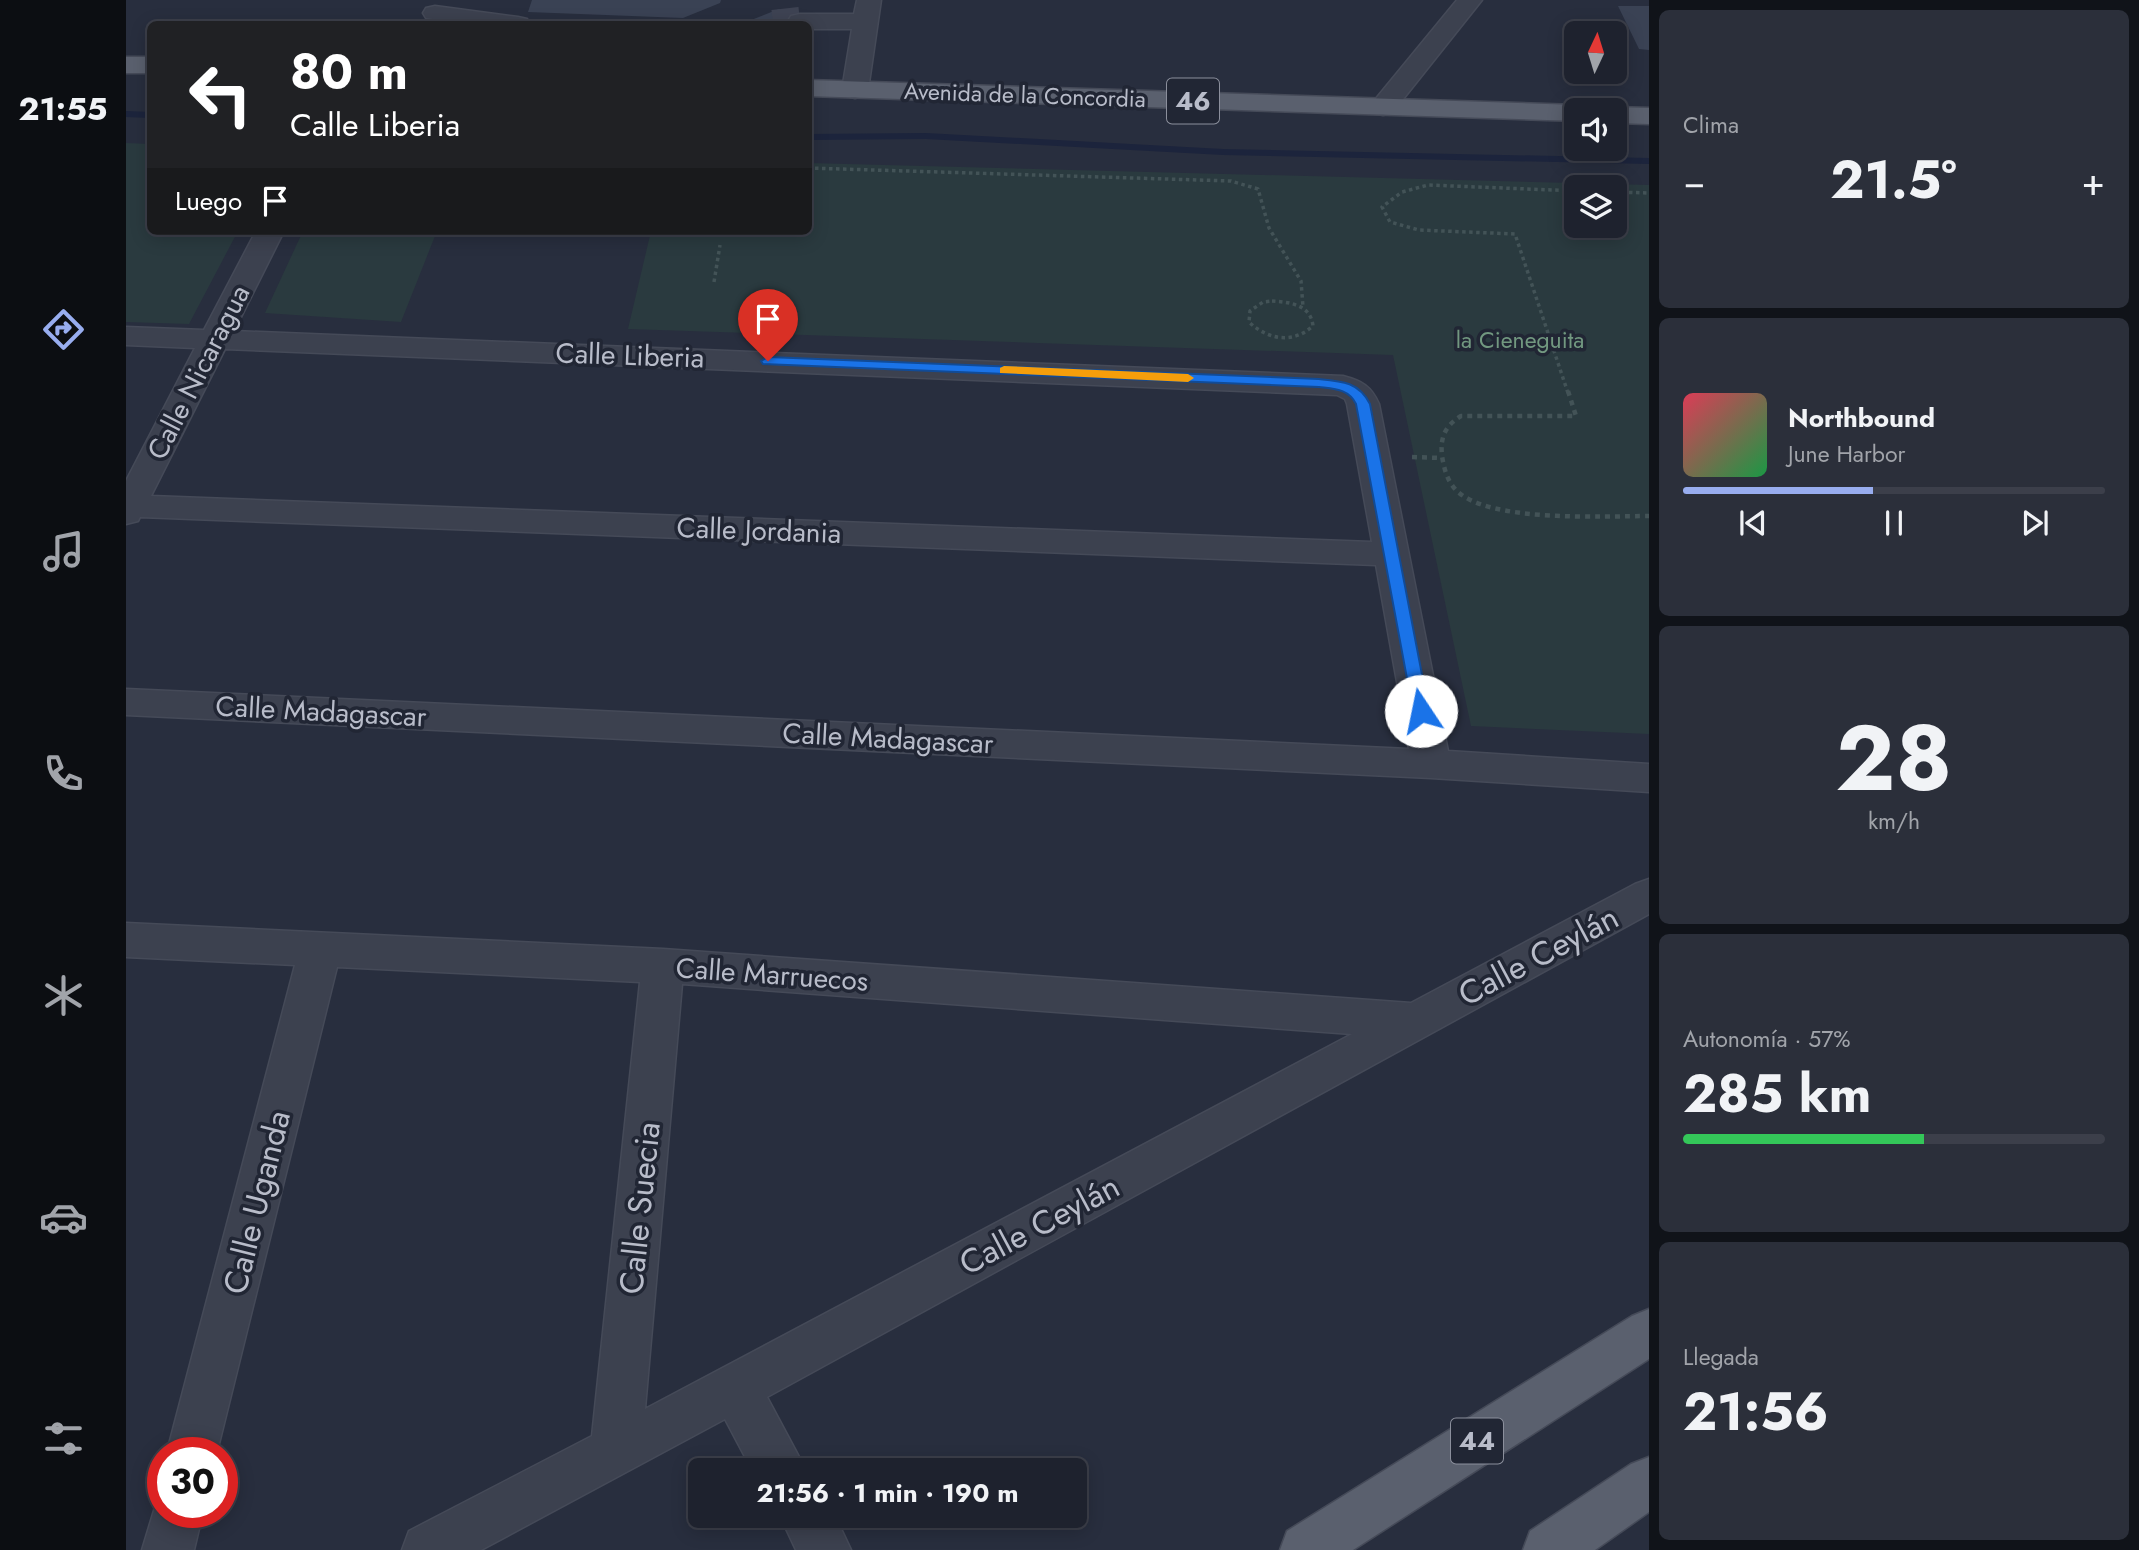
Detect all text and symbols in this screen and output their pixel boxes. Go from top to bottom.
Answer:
north arrow [1564,21,1628,84]
map controls [1564,21,1627,238]
text: 80 m [290,37,408,107]
icon: left [175,49,266,140]
street label: Avenida de la Concordia [904,74,1146,116]
road number: 46 [1167,78,1219,124]
text: 21:55 [19,86,107,132]
button: sound [1564,98,1627,161]
text: Calle Liberia [290,102,460,148]
text: Clima [1683,108,1739,142]
text: 21.5° [1830,142,1957,218]
text: − [1683,154,1705,209]
text: + [2082,154,2105,209]
button: layers [1564,175,1627,238]
text: Luego [175,182,242,220]
icon: arrive [256,182,294,220]
street label: Calle Nicaragua [137,278,260,467]
pin [738,289,798,361]
icon: arrive [749,300,787,338]
icon: directions [39,305,88,354]
park label: la Cieneguita [1456,323,1584,357]
street label: Calle Liberia [555,332,705,379]
text: Northbound [1788,399,1935,437]
text: June Harbor [1788,437,1905,471]
icon: previous [1734,504,1772,542]
icon: pause [1875,504,1913,542]
icon: next [2016,504,2054,542]
street label: Calle Jordania [676,507,842,554]
icon: music [39,527,88,576]
position arrow [1384,674,1458,748]
street label: Calle Madagascar [214,686,428,738]
text: 28 [1836,693,1952,824]
street label: Calle Madagascar [781,713,995,765]
icon: phone [39,749,88,798]
text: km/h [1868,804,1920,838]
street label: Calle Ceylán [1450,894,1627,1017]
street label: Calle Marruecos [674,947,870,1002]
icon: climate [39,971,88,1020]
text: Autonomía · 57% [1683,1022,1851,1056]
text: 285 km [1683,1056,1872,1132]
street label: Calle Uganda [211,1105,302,1299]
street label: Calle Suecia [607,1119,672,1297]
street label: Calle Ceylán [951,1163,1128,1286]
icon: car [39,1193,88,1242]
text: Llegada [1683,1340,1759,1374]
text: 21:56 [1683,1374,1829,1450]
icon: filters [39,1414,88,1463]
road number: 44 [1451,1418,1503,1464]
speed limit sign: 30 [147,1437,238,1528]
text: 21:56 · 1 min · 190 m [756,1474,1019,1512]

